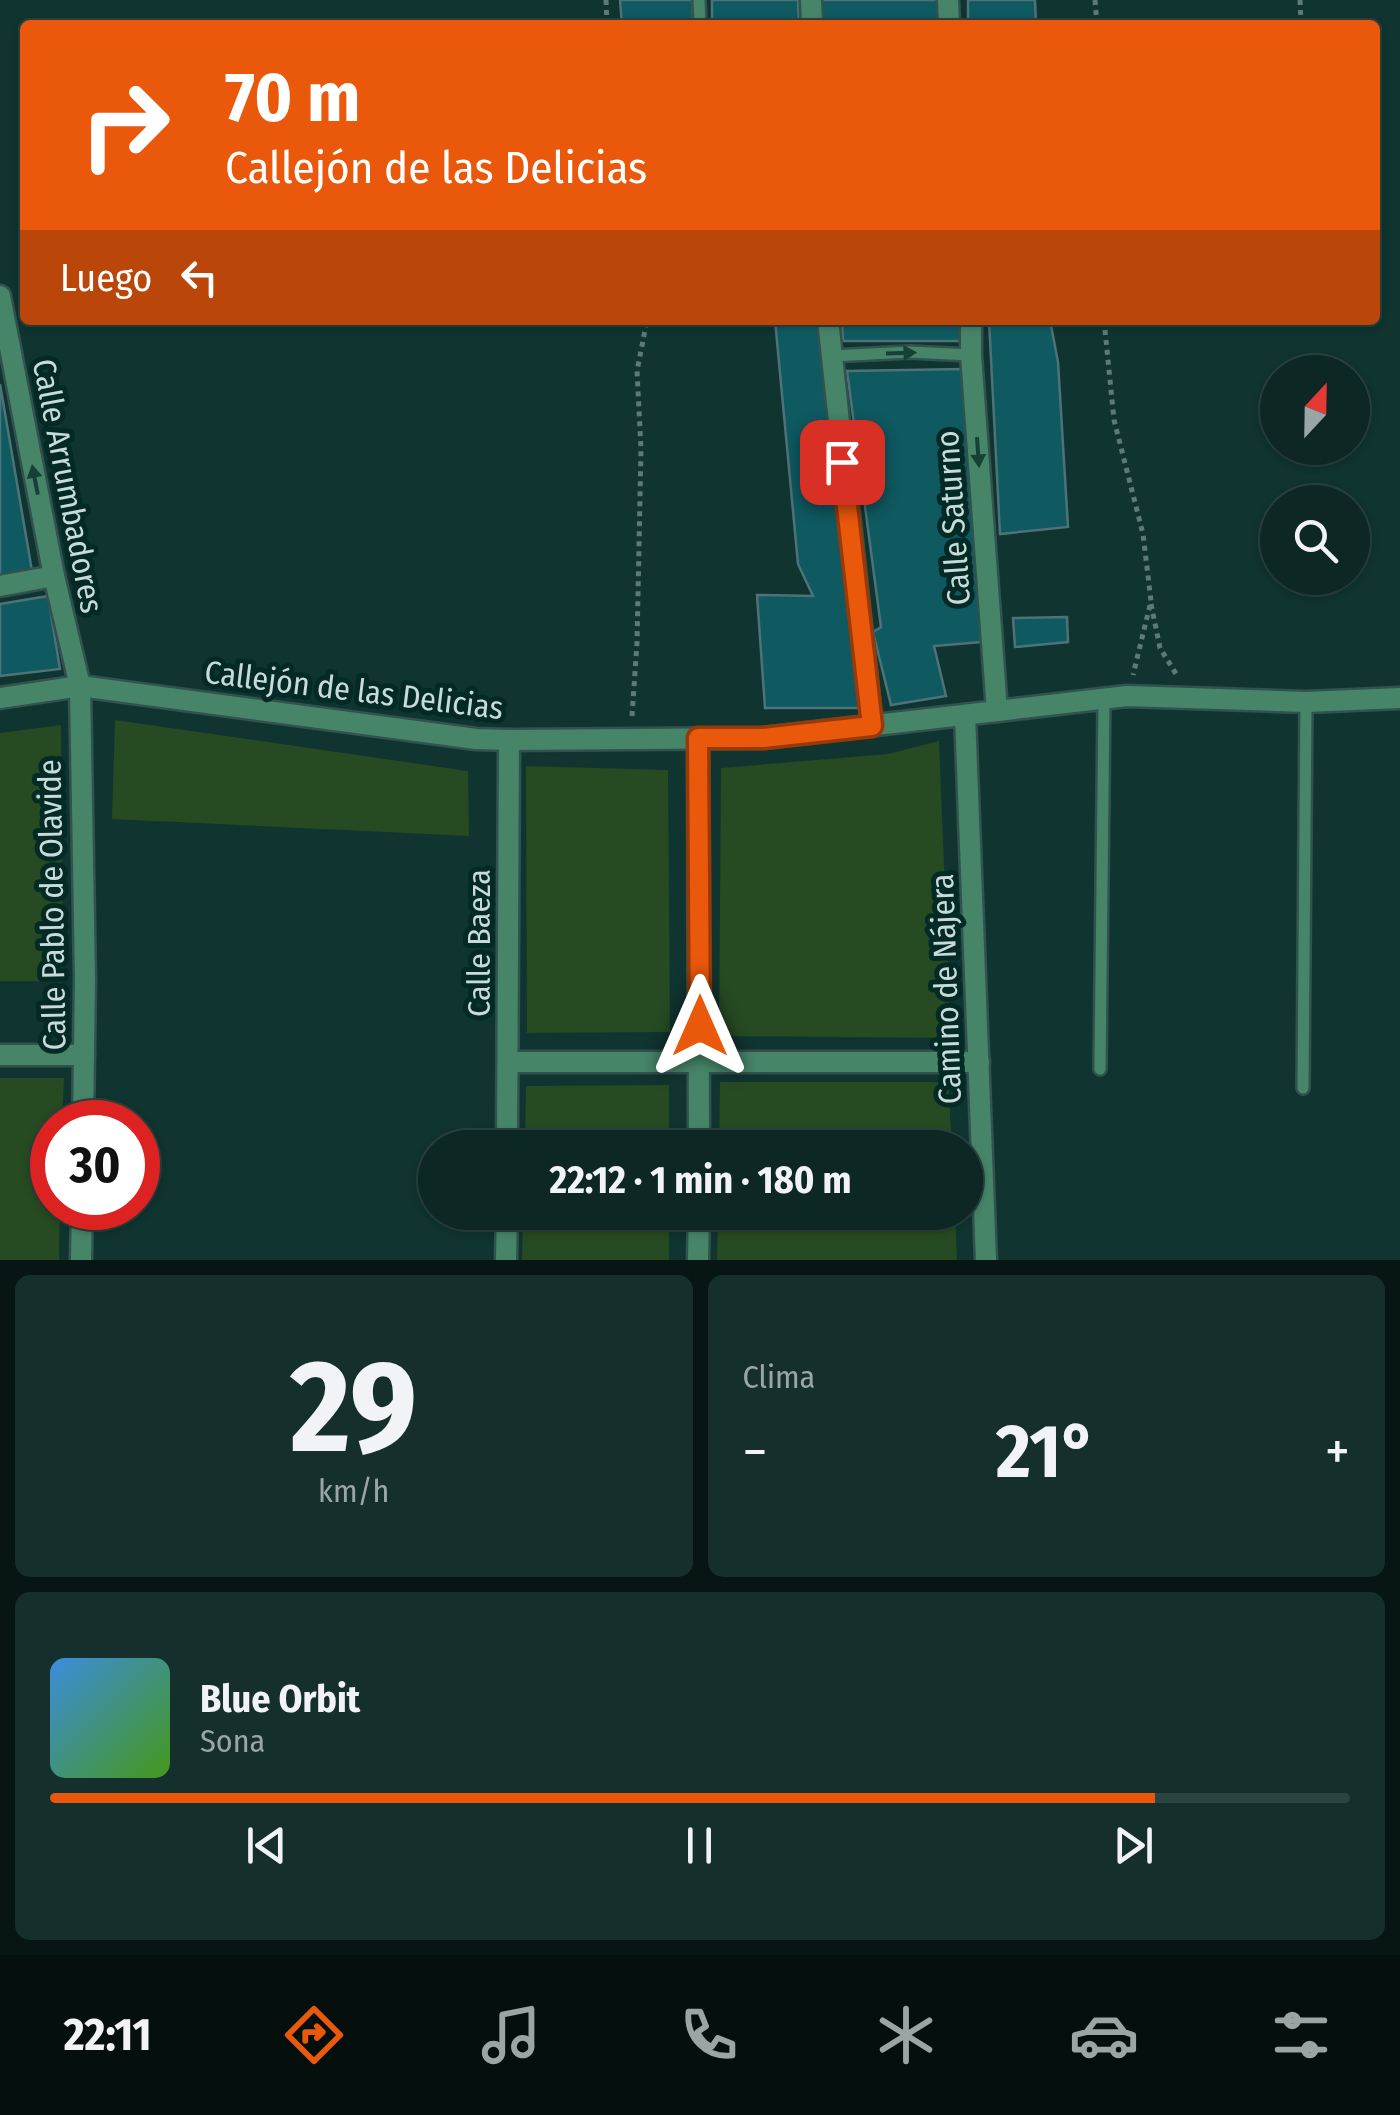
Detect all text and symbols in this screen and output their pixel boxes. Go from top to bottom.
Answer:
text: 70 m [225,56,360,140]
icon: right [60,60,190,190]
text: Callejón de las Delicias [225,141,647,195]
icon: left [172,250,227,305]
text: Luego [60,255,152,301]
one-way arrow [886,344,918,360]
north arrow [1260,355,1370,465]
map controls [1260,355,1370,595]
street label: Calle Arrumbadores [25,356,111,616]
pin [800,420,885,505]
street label: Calle Saturno [928,429,978,607]
icon: arrive [815,435,870,490]
one-way arrow [970,437,986,469]
one-way arrow [27,464,42,495]
button: search [1260,485,1370,595]
street label: Callejón de las Delicias [203,653,505,727]
street label: Calle Pablo de Olavide [30,759,74,1051]
street label: Calle Baeza [460,869,498,1017]
street label: Camino de Nájera [923,873,969,1105]
position arrow [648,974,752,1078]
speed limit sign: 30 [30,1100,160,1230]
text: 22:12 · 1 min · 180 m [550,1157,851,1203]
text: 29 [290,1329,417,1485]
text: Clima [743,1358,815,1396]
text: 21° [996,1407,1096,1497]
text: − [743,1419,767,1485]
text: + [1325,1419,1350,1485]
text: km/h [318,1472,389,1510]
text: Blue Orbit [200,1676,360,1722]
text: Sona [200,1722,265,1760]
icon: previous [239,1818,294,1873]
icon: pause [672,1818,727,1873]
icon: next [1106,1818,1161,1873]
icon: directions [279,2000,349,2070]
icon: music [476,2000,546,2070]
icon: phone [674,2000,744,2070]
icon: climate [871,2000,941,2070]
icon: car [1069,2000,1139,2070]
icon: filters [1266,2000,1336,2070]
text: 22:11 [64,2008,151,2062]

